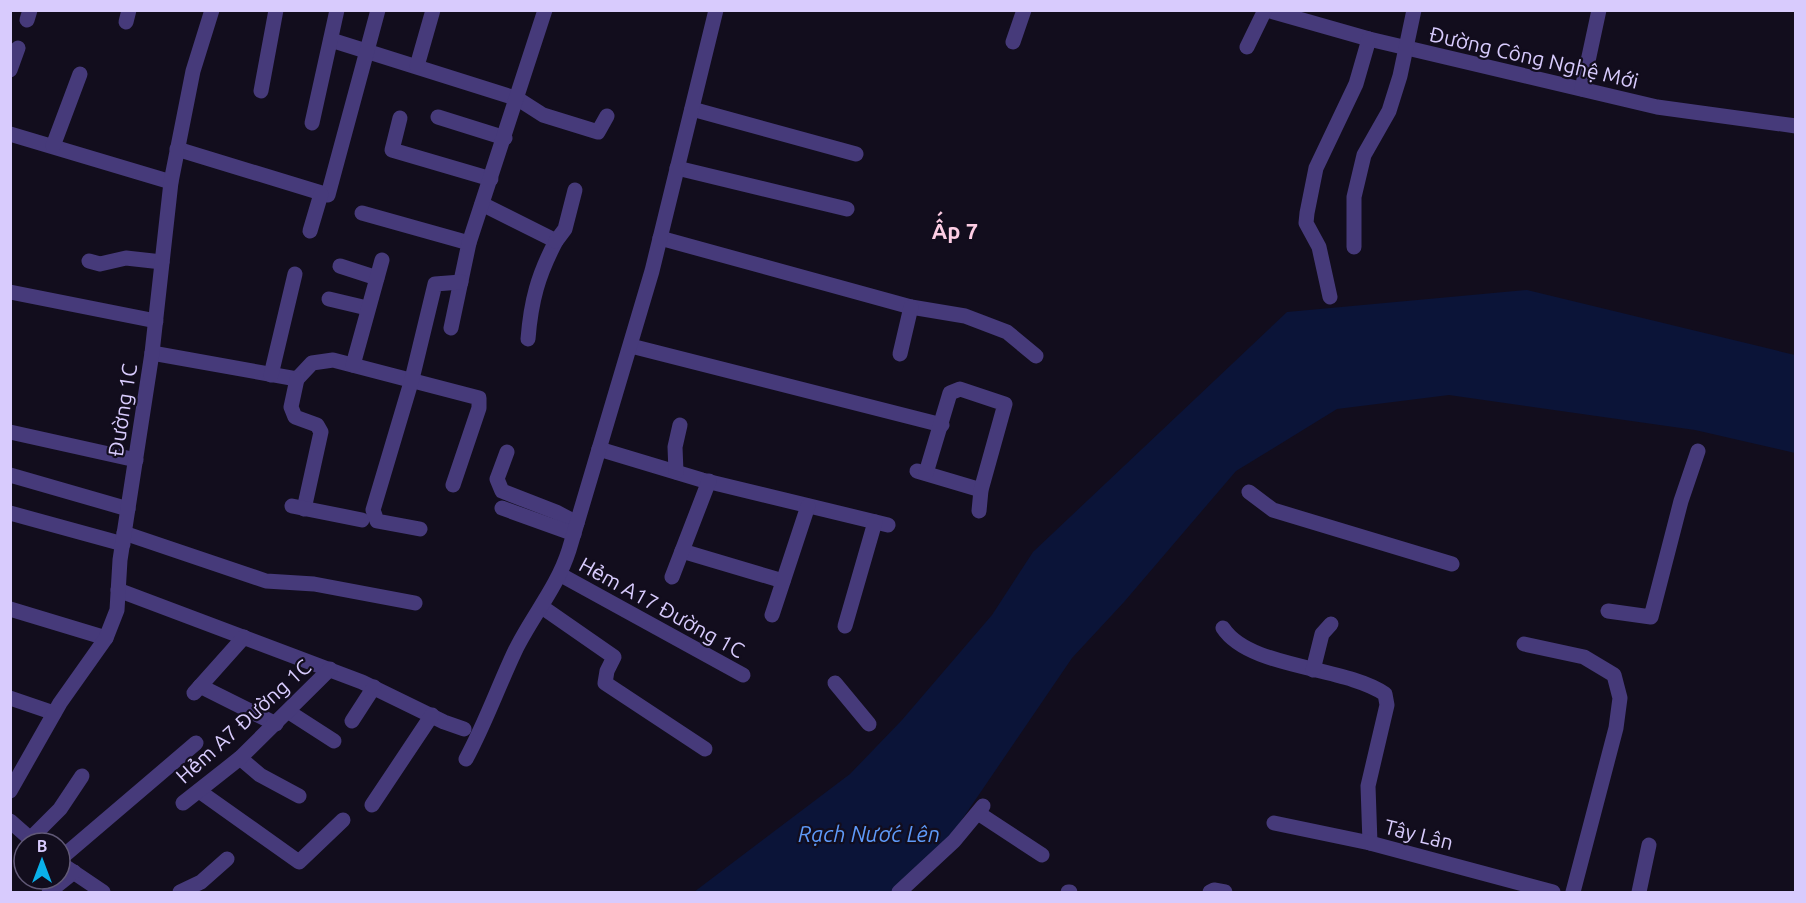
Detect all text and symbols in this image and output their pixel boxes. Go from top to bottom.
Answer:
street label: Đường Công Nghệ Mới [1427,21,1641,93]
district label: Ấp 7 [932,211,978,243]
street label: Đường 1C [103,362,141,458]
street label: Hẻm A17 Đường 1C [575,552,749,662]
street label: Hẻm A7 Đường 1C [171,654,315,788]
street label: Tây Lân [1382,814,1456,854]
water label: Rạch Nước Lên [798,821,940,846]
north arrow [12,831,72,891]
text: B [37,837,47,855]

